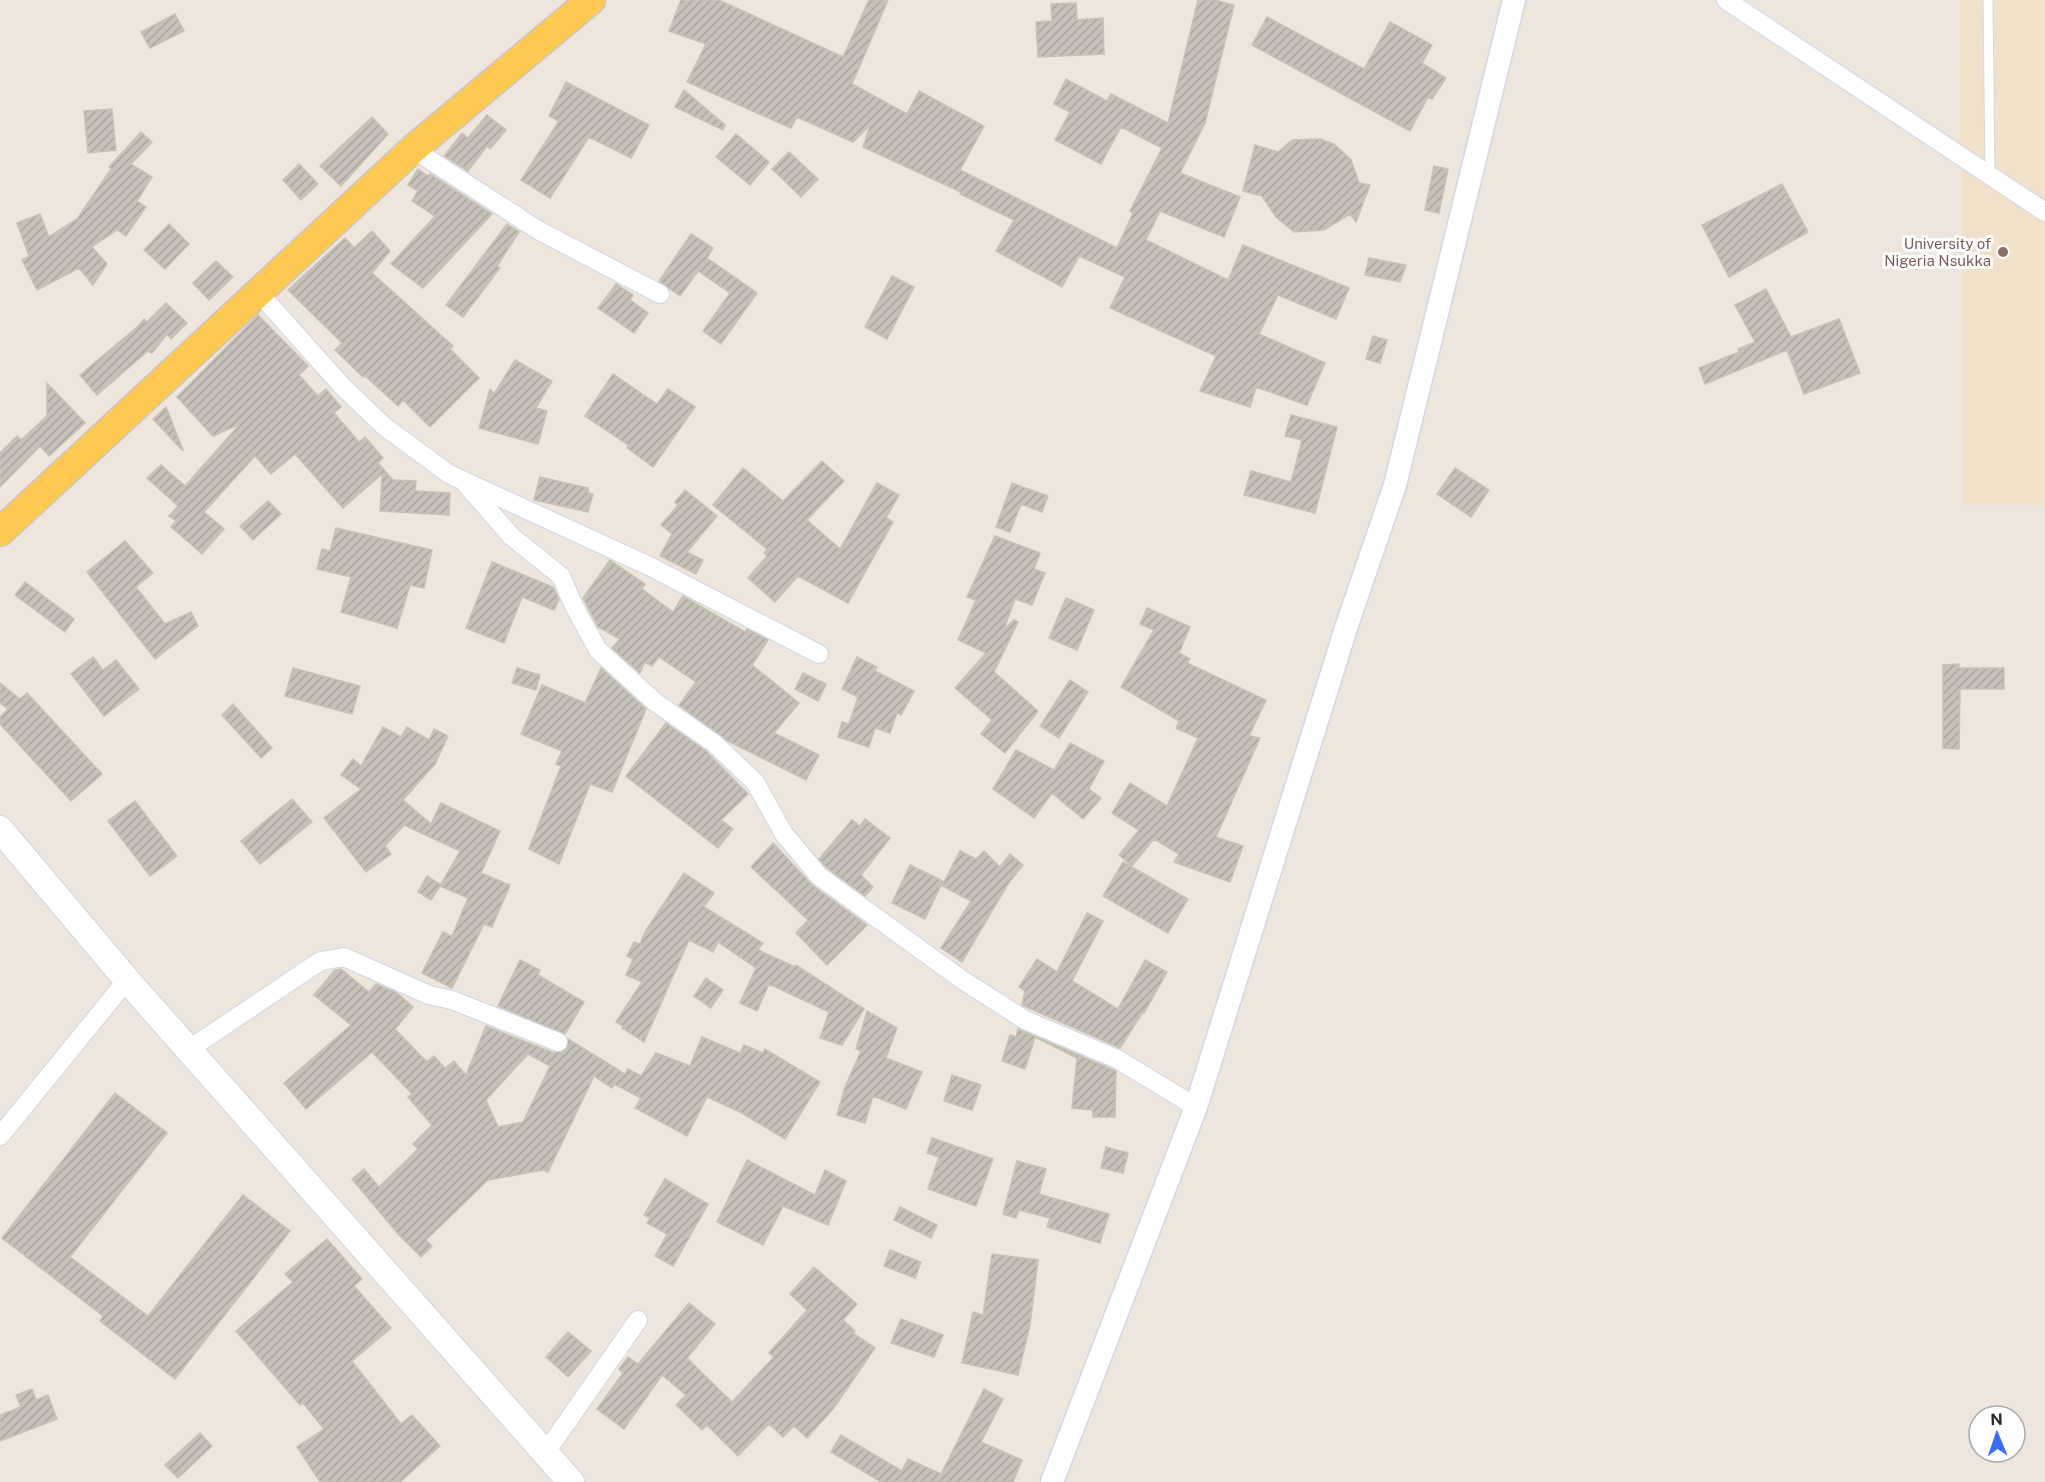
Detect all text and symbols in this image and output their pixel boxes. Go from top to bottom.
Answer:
place label: University of Nigeria Nsukka [1884,235,1991,269]
marker: University of Nigeria Nsukka [1996,245,2010,259]
north arrow [1967,1404,2027,1464]
text: N [1990,1410,2003,1429]

